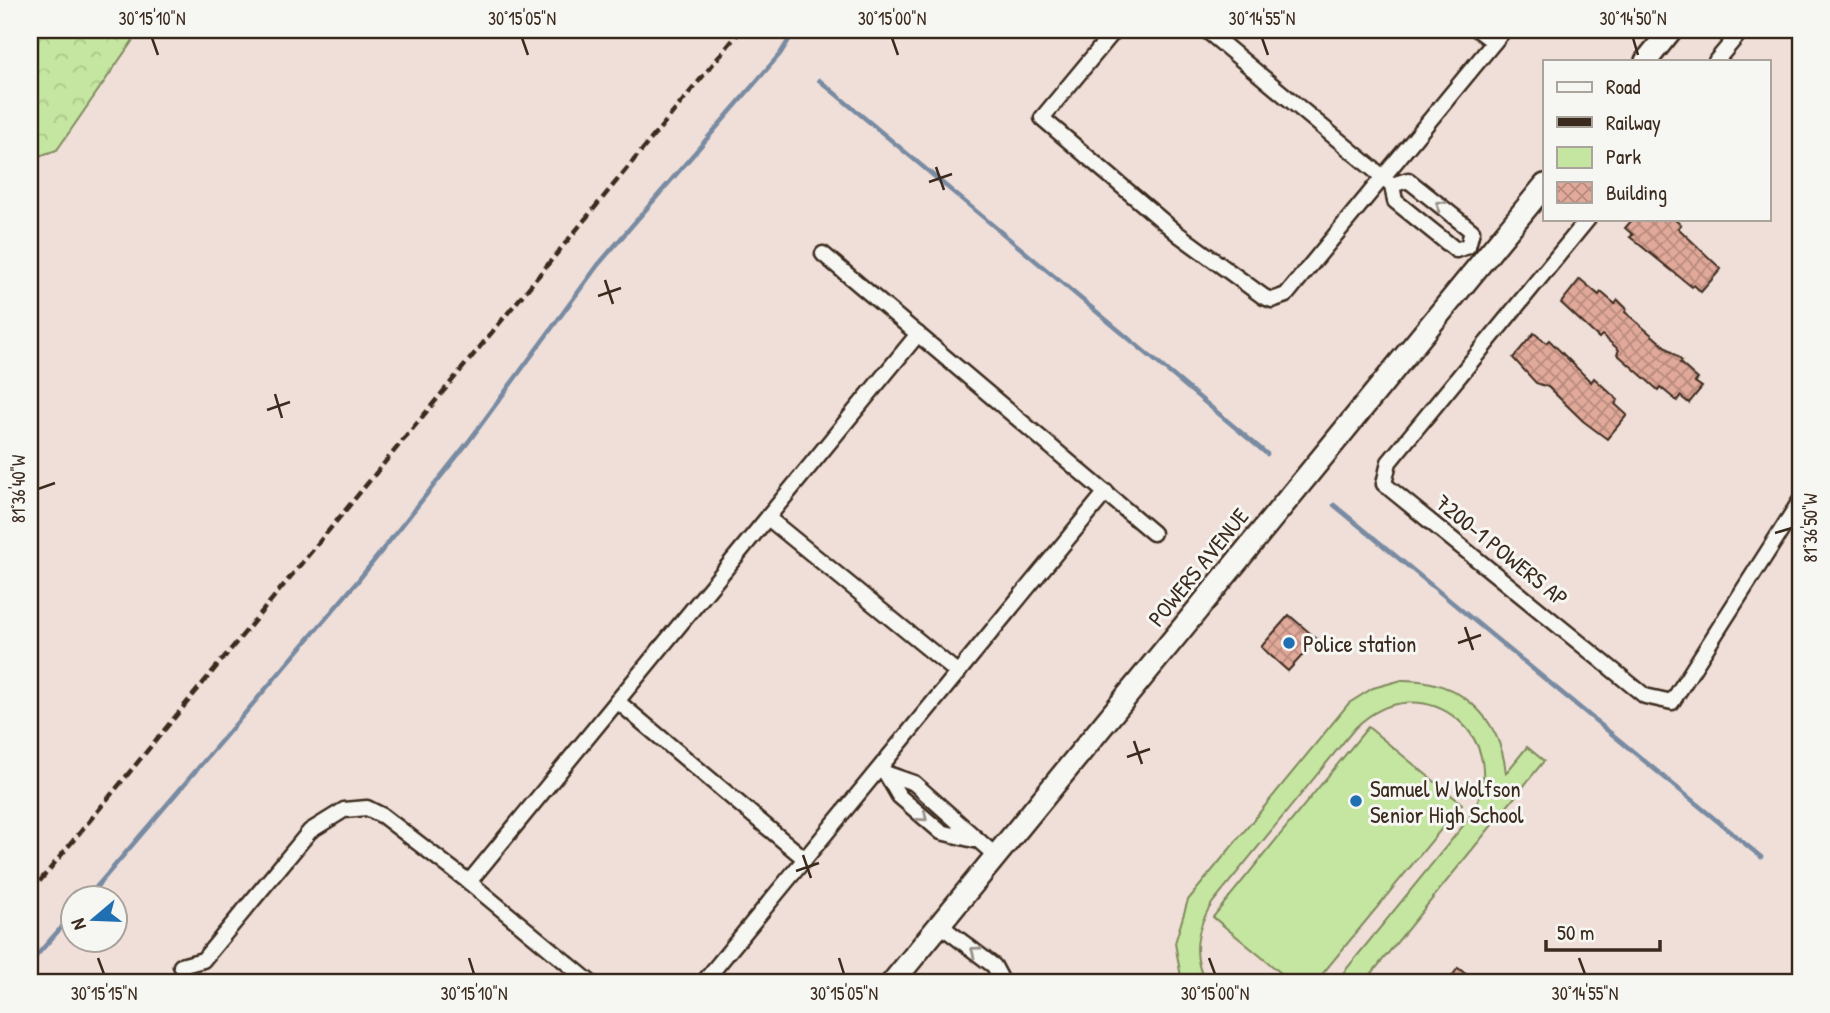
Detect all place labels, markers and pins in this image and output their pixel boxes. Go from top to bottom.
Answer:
place label: Police station [1303,628,1416,659]
marker: Police station [1281,635,1297,651]
place label: Samuel W Wolfson Senior High School [1370,773,1524,830]
marker: Samuel W Wolfson Senior High School [1348,793,1364,809]

